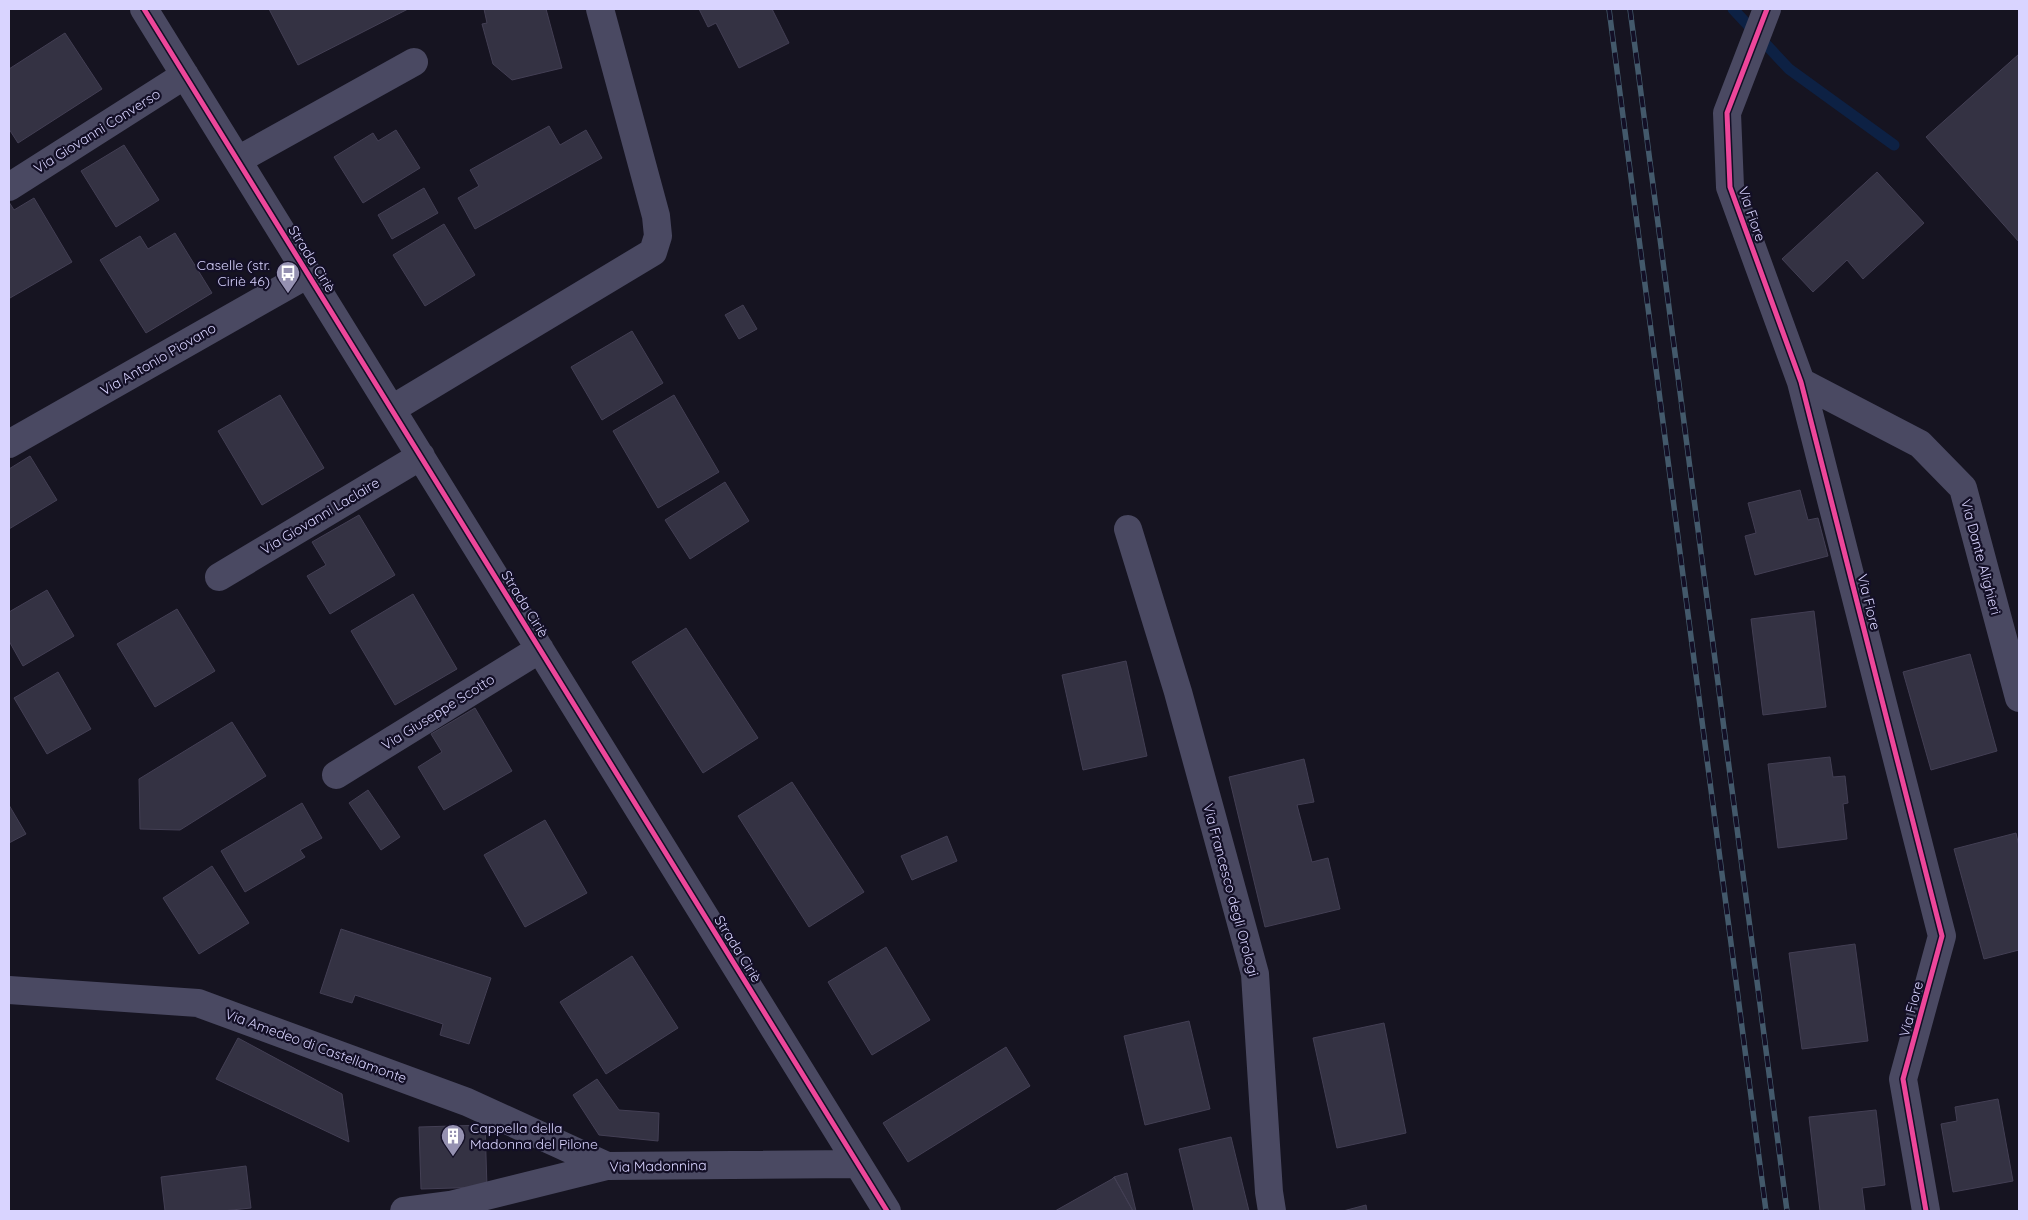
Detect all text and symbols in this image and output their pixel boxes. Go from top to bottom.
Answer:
street label: Via Giovanni Converso [30,85,164,177]
street label: Via Fiore [1734,184,1770,244]
street label: Strada Ciriè [284,222,340,296]
place label: Caselle (str. Ciriè 46) [197,256,270,290]
bus stop icon: Caselle (str. Ciriè 46) [275,260,301,294]
street label: Via Antonio Piovano [97,319,219,399]
street label: Via Giovanni Laclaire [257,473,383,559]
street label: Via Dante Alighieri [1957,497,2005,617]
street label: Strada Ciriè [497,567,553,641]
street label: Via Fiore [1853,572,1885,632]
street label: Via Giuseppe Scotto [378,670,498,754]
street label: Via Francesco degli Orologi [1199,802,1263,978]
street label: Strada Ciriè [710,912,766,986]
street label: Via Fiore [1895,979,1927,1039]
street label: Via Amedeo di Castellamonte [223,1005,409,1087]
place label: Cappella della Madonna del Pilone [470,1119,598,1153]
building icon: Cappella della Madonna del Pilone [440,1123,466,1157]
street label: Via Madonnina [609,1156,707,1176]

